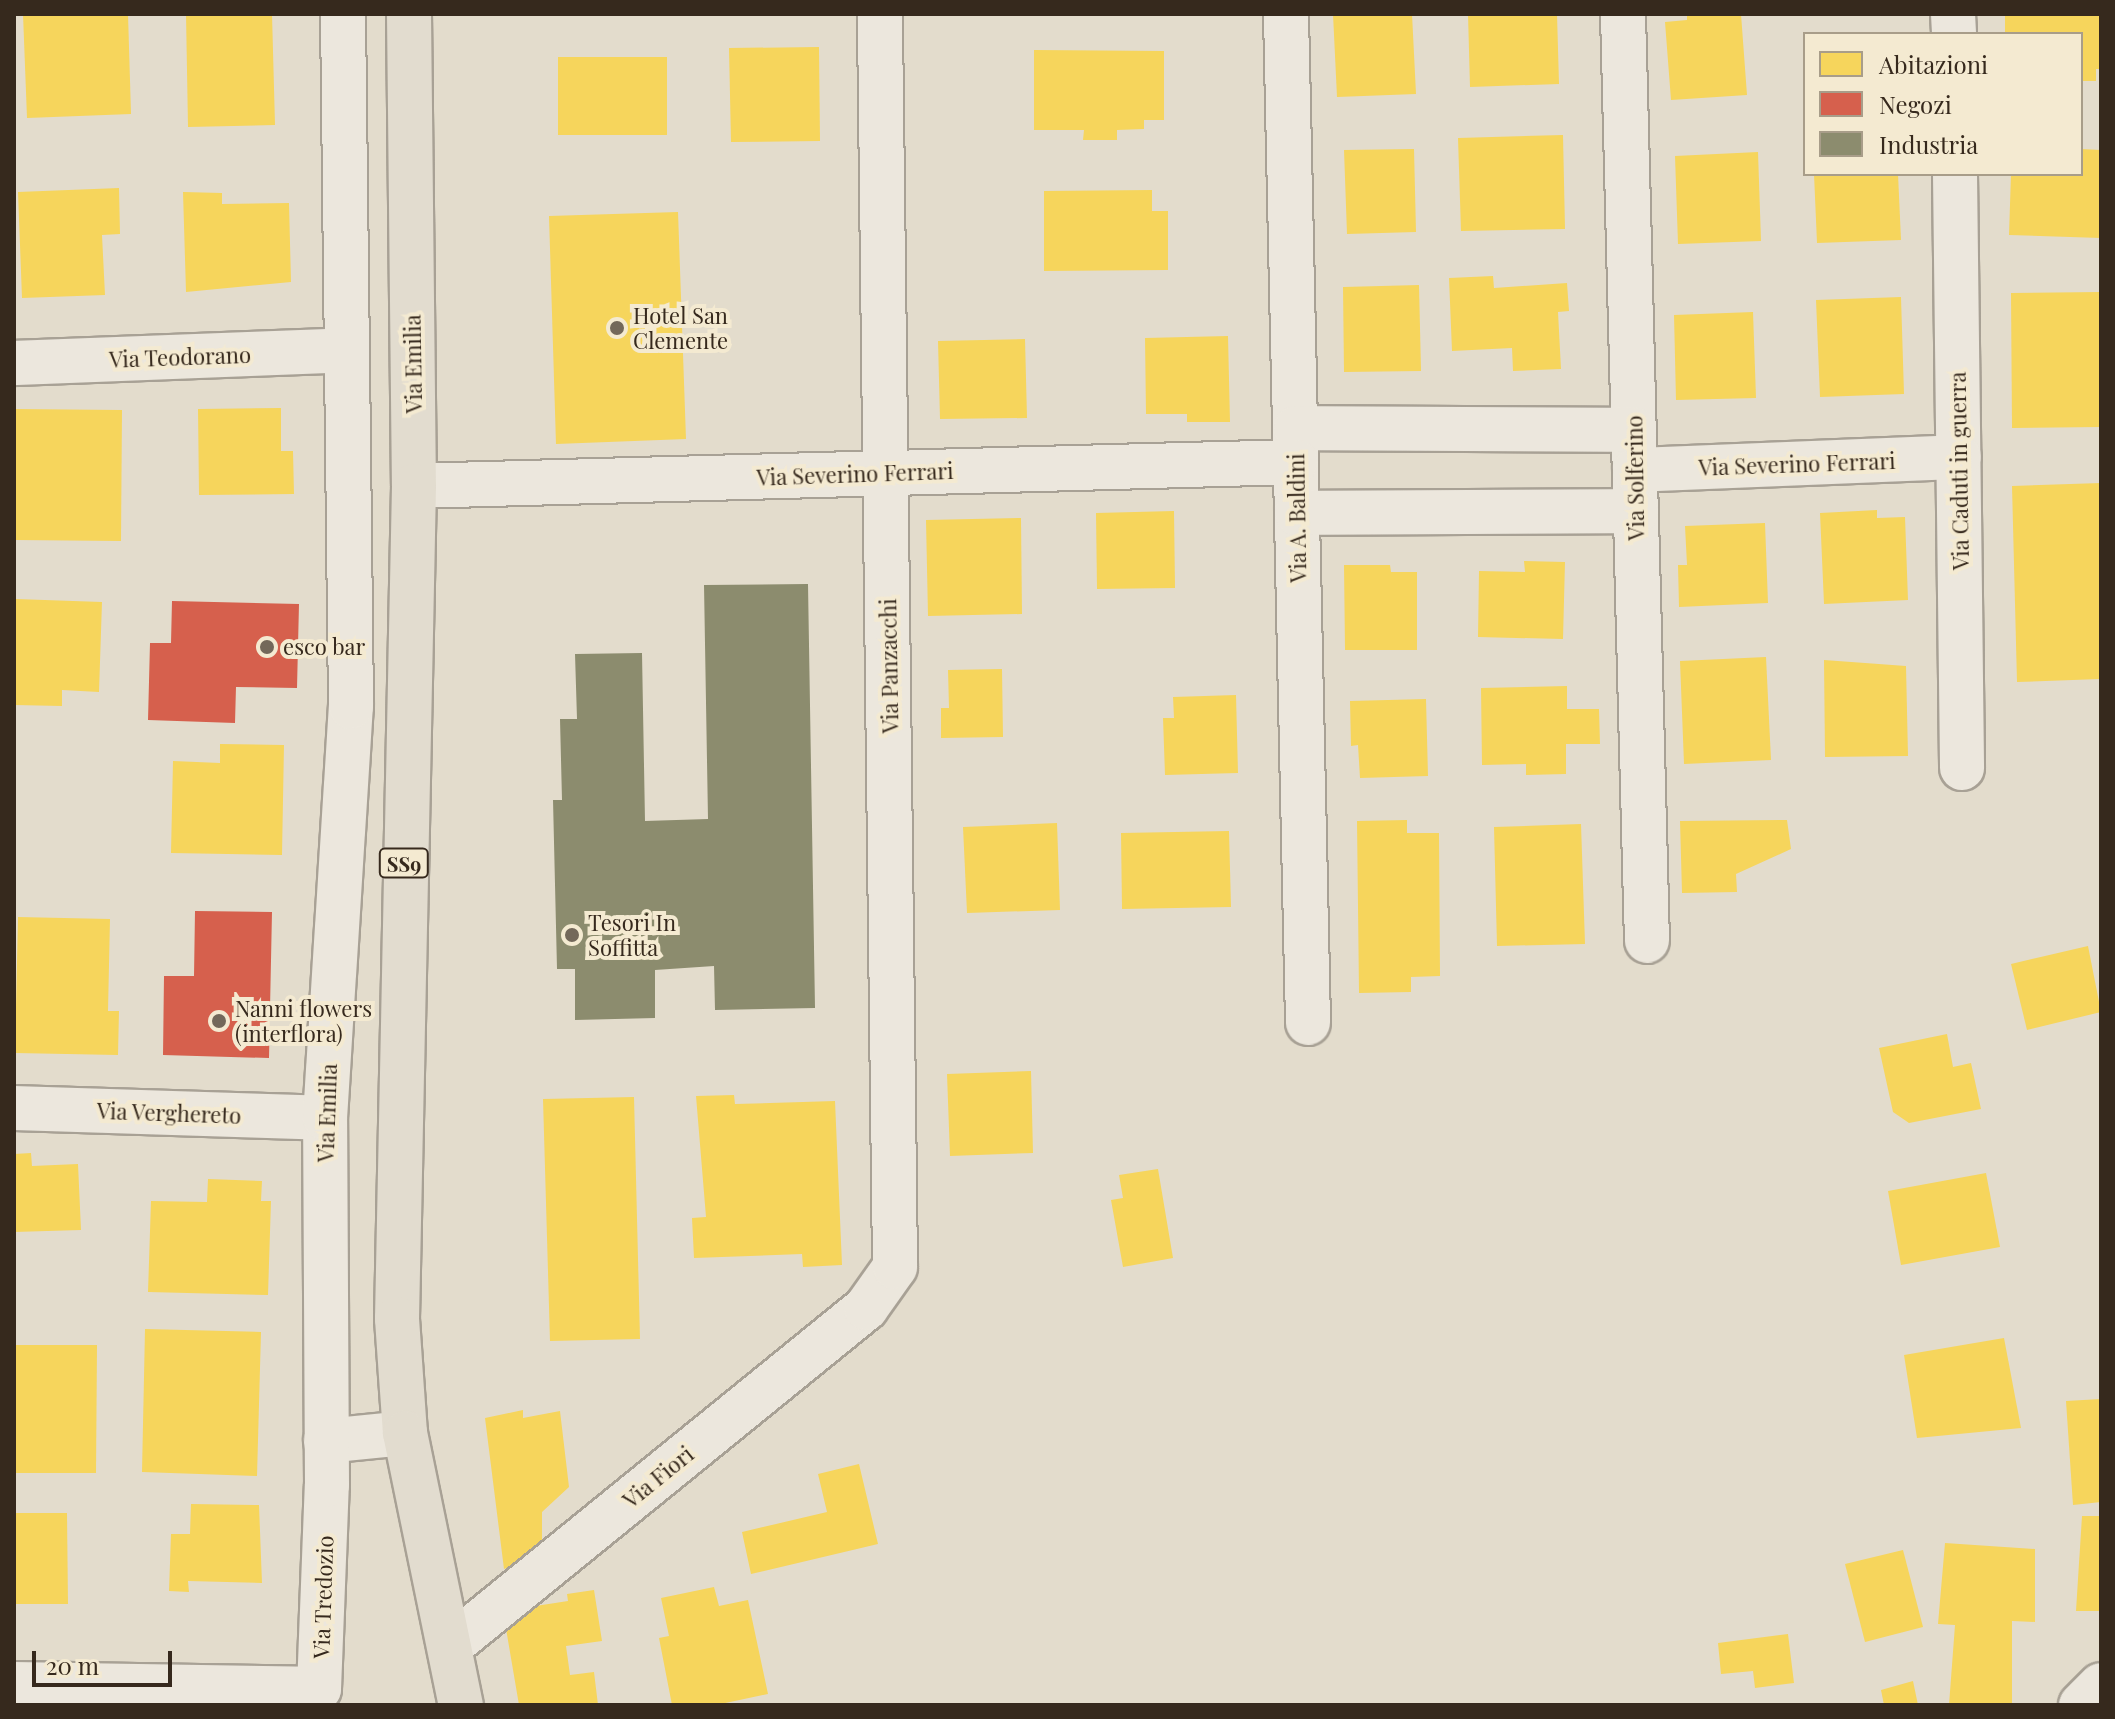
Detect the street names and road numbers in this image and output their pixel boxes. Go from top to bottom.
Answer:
street label: Via Emilia [399,314,427,414]
street label: Via Teodorano [108,341,252,373]
street label: Via Caduti in guerra [1944,371,1974,571]
street label: Via Solferino [1621,415,1649,541]
street label: Via Severino Ferrari [1698,447,1896,481]
street label: Via A. Baldini [1283,453,1311,583]
street label: Via Severino Ferrari [756,457,954,491]
street label: Via Panzacchi [875,598,903,734]
road number: SS9 [378,847,430,879]
street label: Via Emilia [312,1063,342,1163]
street label: Via Verghereto [96,1097,242,1129]
street label: Via Fiori [617,1441,699,1513]
street label: Via Tredozio [308,1535,338,1659]

